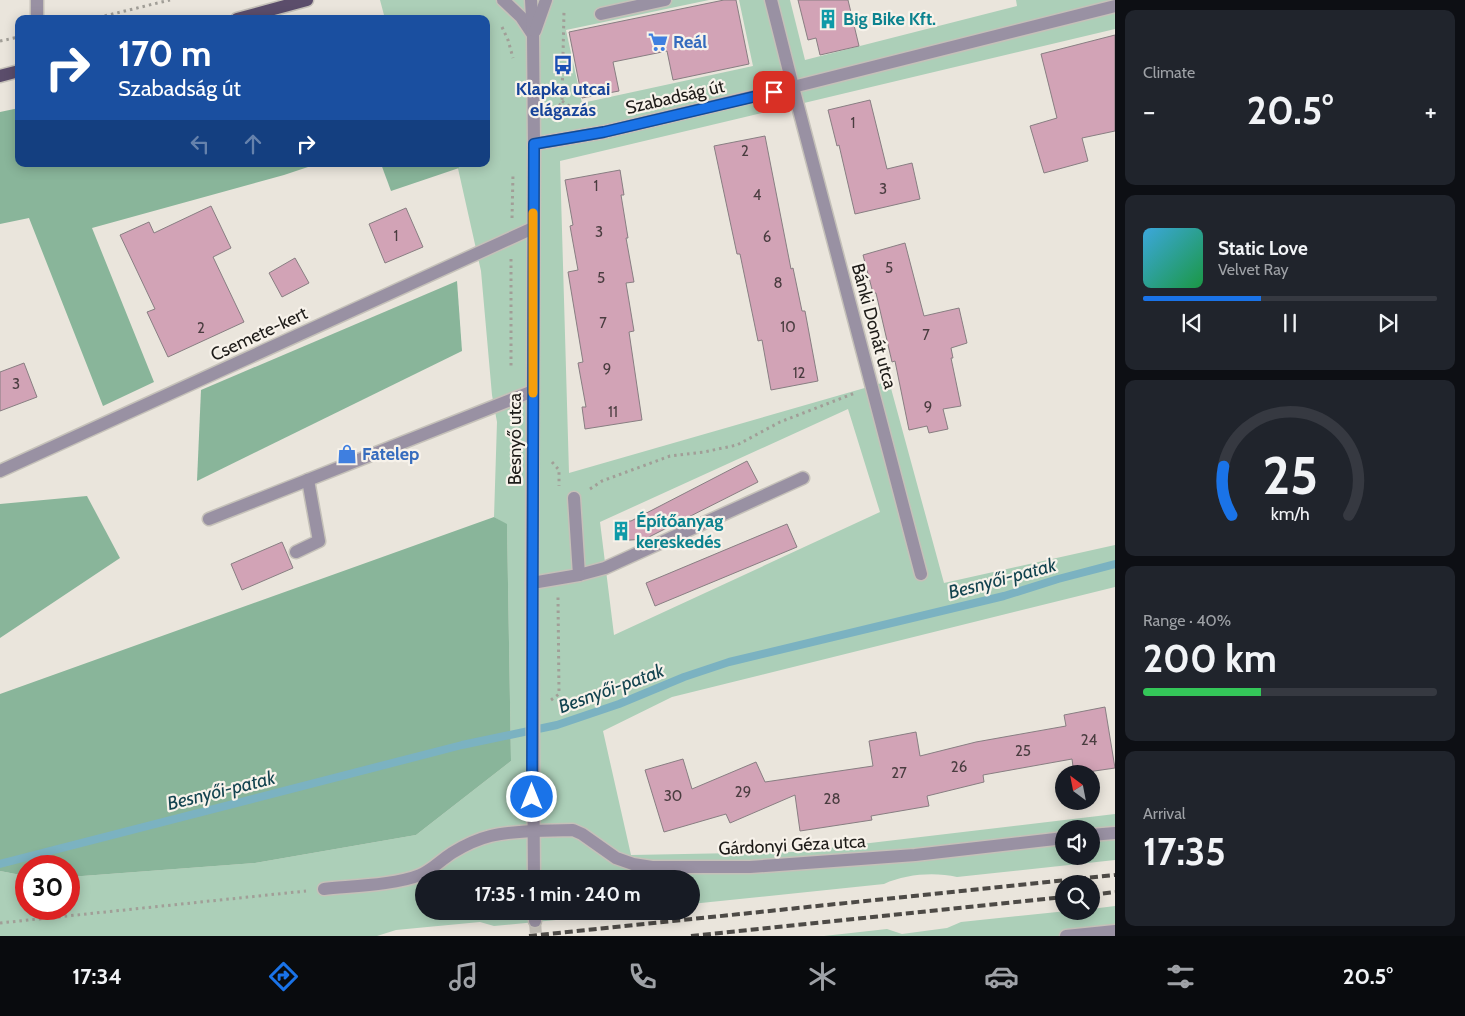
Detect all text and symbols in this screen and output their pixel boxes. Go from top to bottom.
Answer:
building icon: Big Bike Kft. [817,8,839,30]
place label: Big Bike Kft. [843,8,936,30]
supermarket icon: Reál [647,31,669,53]
place label: Reál [673,31,707,53]
text: 170 m [118,32,211,75]
icon: right [35,35,100,100]
bus stop icon: Klapka utcai elágazás [552,54,574,76]
text: Climate [1143,63,1195,82]
pin [753,71,795,113]
text: Szabadság út [118,75,241,102]
street label: Szabadság út [623,75,727,119]
place label: Klapka utcai elágazás [516,78,610,121]
icon: arrive [760,78,788,106]
text: 20.5° [1247,87,1333,134]
text: − [1143,94,1155,128]
text: + [1425,94,1437,128]
house number: 1 [851,114,855,132]
icon: left [186,130,214,158]
icon: ahead [239,130,267,158]
icon: right [292,130,320,158]
house number: 2 [741,142,749,160]
house number: 1 [594,177,598,195]
house number: 3 [879,180,887,198]
house number: 4 [753,186,762,204]
house number: 3 [595,223,603,241]
house number: 1 [394,227,398,245]
house number: 6 [763,228,771,246]
text: Static Love [1218,237,1308,260]
house number: 5 [885,259,893,277]
text: Velvet Ray [1218,260,1289,279]
street label: Bánki Donát utca [847,261,901,392]
house number: 5 [597,269,605,287]
house number: 8 [773,274,783,292]
street label: Csemete-kert [207,302,311,366]
icon: previous [1178,309,1206,337]
icon: pause [1276,309,1304,337]
icon: next [1374,309,1402,337]
house number: 7 [599,314,607,332]
house number: 10 [780,318,796,336]
house number: 2 [197,319,205,337]
house number: 7 [922,326,930,344]
house number: 9 [603,360,611,378]
house number: 12 [793,364,806,382]
house number: 3 [12,375,20,393]
street label: Besnyő utca [504,392,526,485]
house number: 9 [924,398,932,416]
house number: 11 [608,403,618,421]
shop icon: Fatelep [336,443,358,465]
place label: Fatelep [362,443,419,465]
text: 25 [1262,444,1318,507]
text: km/h [1270,503,1310,524]
place label: Építőanyag kereskedés [636,510,723,553]
building icon: Építőanyag kereskedés [610,520,632,542]
water label: Besnyői-patak [946,553,1059,604]
text: Range · 40% [1143,611,1231,630]
text: 200 km [1143,635,1277,682]
water label: Besnyői-patak [555,658,668,718]
house number: 24 [1081,731,1098,749]
house number: 25 [1015,742,1031,760]
house number: 26 [951,758,967,776]
house number: 27 [891,764,907,782]
north arrow [1055,765,1100,810]
map controls [1055,765,1100,920]
water label: Besnyői-patak [165,766,278,815]
position arrow [505,770,557,822]
house number: 29 [735,783,751,801]
house number: 30 [664,787,682,805]
house number: 28 [824,790,840,808]
text: Arrival [1143,804,1186,823]
button: sound [1055,820,1100,865]
text: 17:35 [1143,828,1226,875]
street label: Gárdonyi Géza utca [718,830,867,860]
speed limit sign: 30 [15,855,80,920]
button: search [1055,875,1100,920]
text: 17:35 · 1 min · 240 m [474,883,641,906]
icon: directions [266,959,301,994]
icon: music [446,959,481,994]
icon: phone [625,959,660,994]
icon: climate [805,959,840,994]
icon: car [984,959,1019,994]
icon: filters [1163,959,1198,994]
text: 17:34 [72,963,122,990]
text: 20.5° [1343,963,1393,990]

